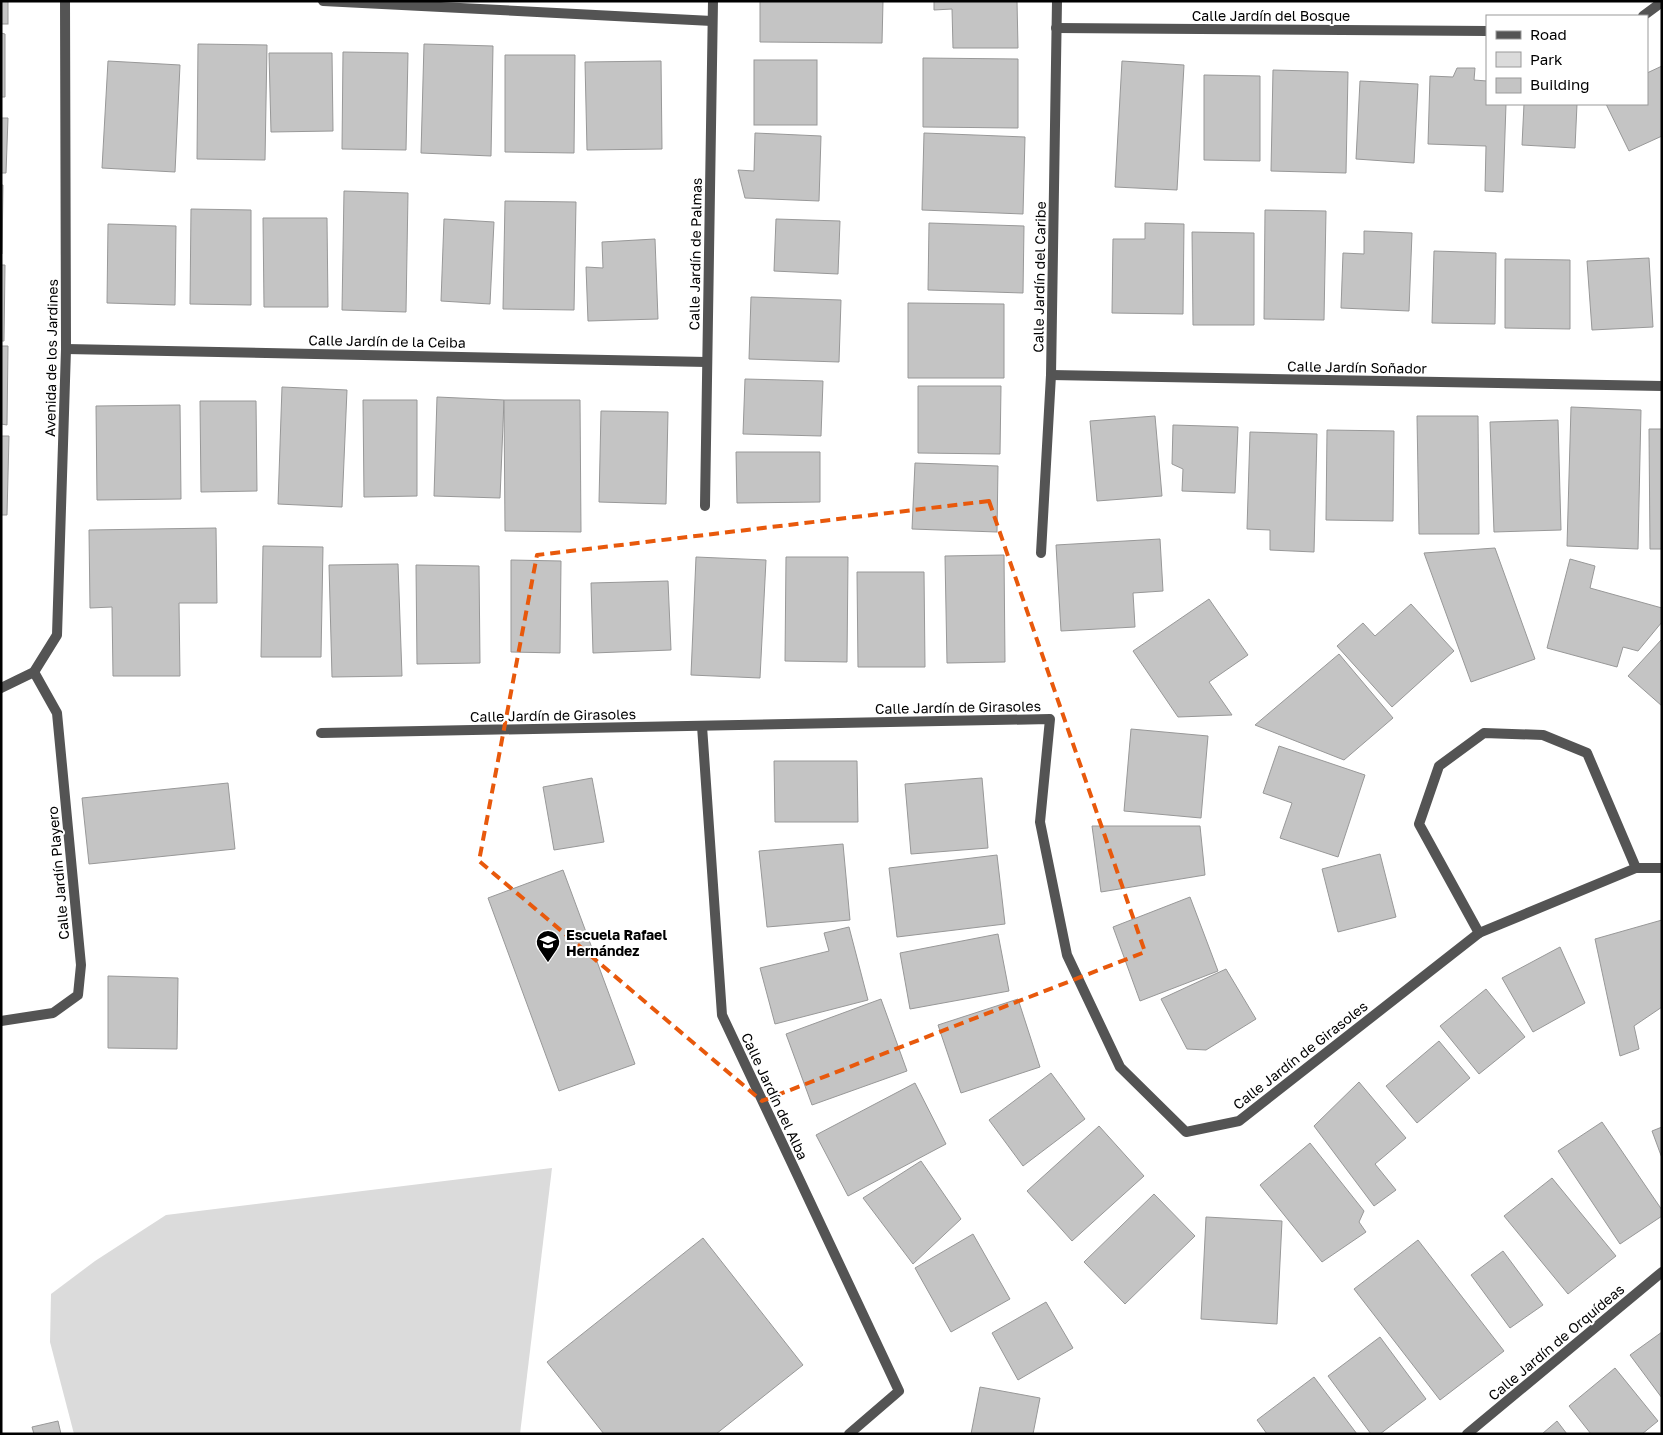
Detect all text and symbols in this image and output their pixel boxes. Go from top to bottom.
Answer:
street label: Calle Jardín del Bosque [1192,7,1350,24]
legend [1486,15,1648,105]
text: Road [1530,25,1567,43]
text: Park [1530,50,1563,68]
text: Building [1530,75,1590,93]
street label: Calle Jardín de Palmas [685,178,705,330]
street label: Calle Jardín del Caribe [1029,201,1049,353]
street label: Avenida de los Jardines [41,279,61,437]
street label: Calle Jardín de la Ceiba [308,331,466,351]
street label: Calle Jardín Soñador [1287,357,1428,377]
street label: Calle Jardín de Girasoles [875,697,1041,717]
street label: Calle Jardín de Girasoles [470,705,636,725]
street label: Calle Jardín Playero [44,805,72,941]
place label: Escuela Rafael Hernández [566,926,667,959]
school or university icon: Escuela Rafael Hernández [535,929,561,963]
street label: Calle Jardín de Girasoles [1229,997,1371,1113]
street label: Calle Jardín del Alba [738,1030,812,1162]
street label: Calle Jardín de Orquídeas [1485,1280,1627,1404]

